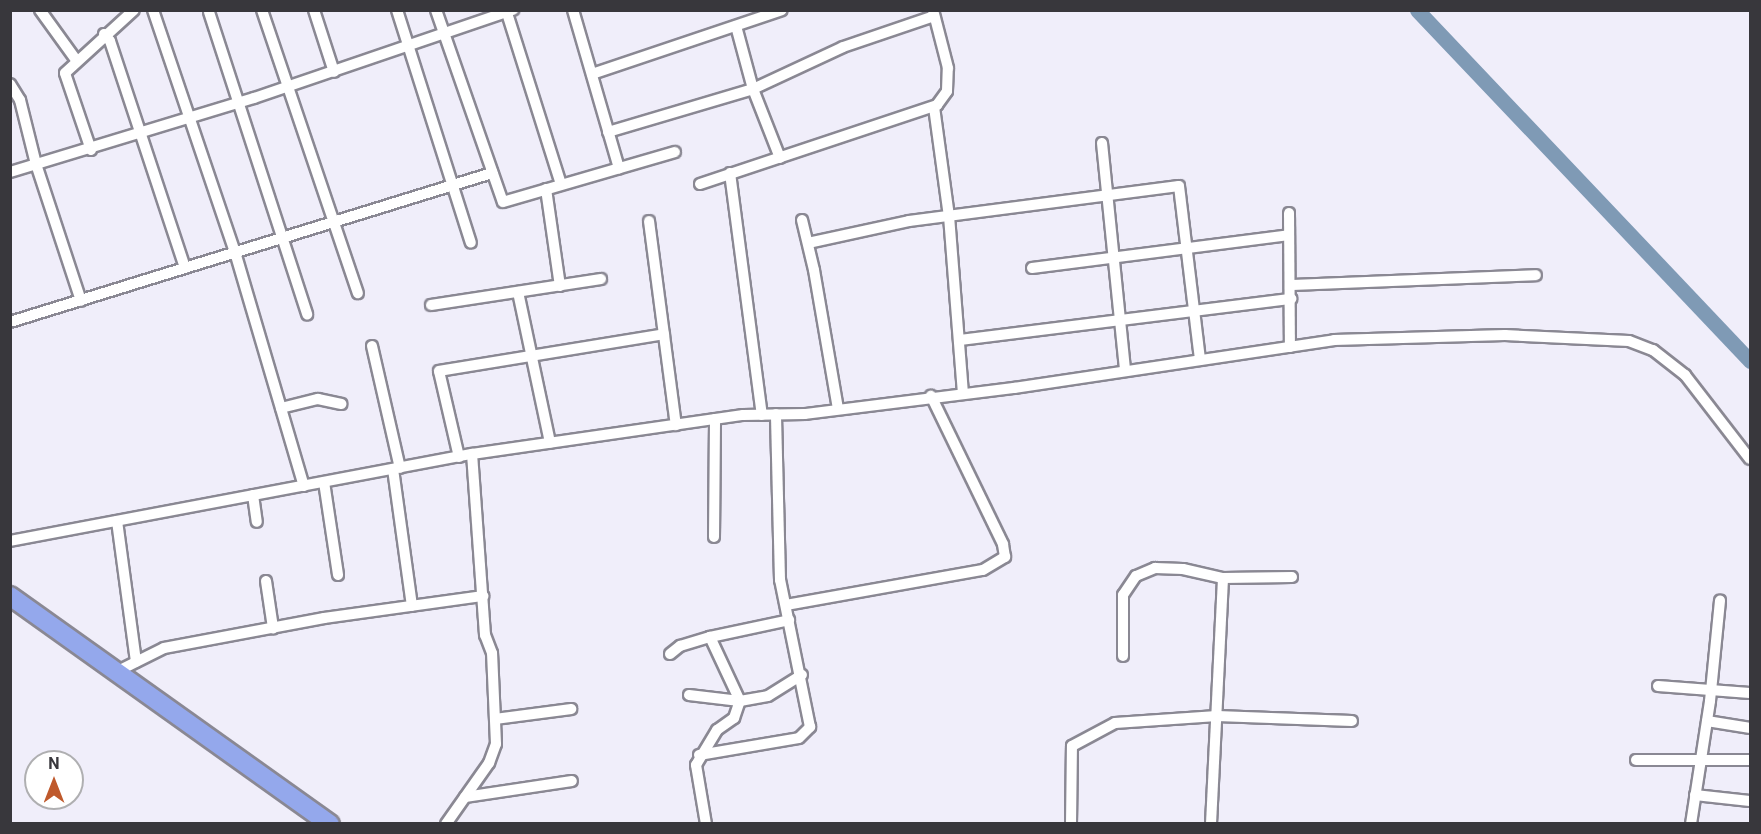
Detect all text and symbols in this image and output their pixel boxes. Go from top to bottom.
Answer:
north arrow [24,750,84,810]
text: N [48,754,60,773]

